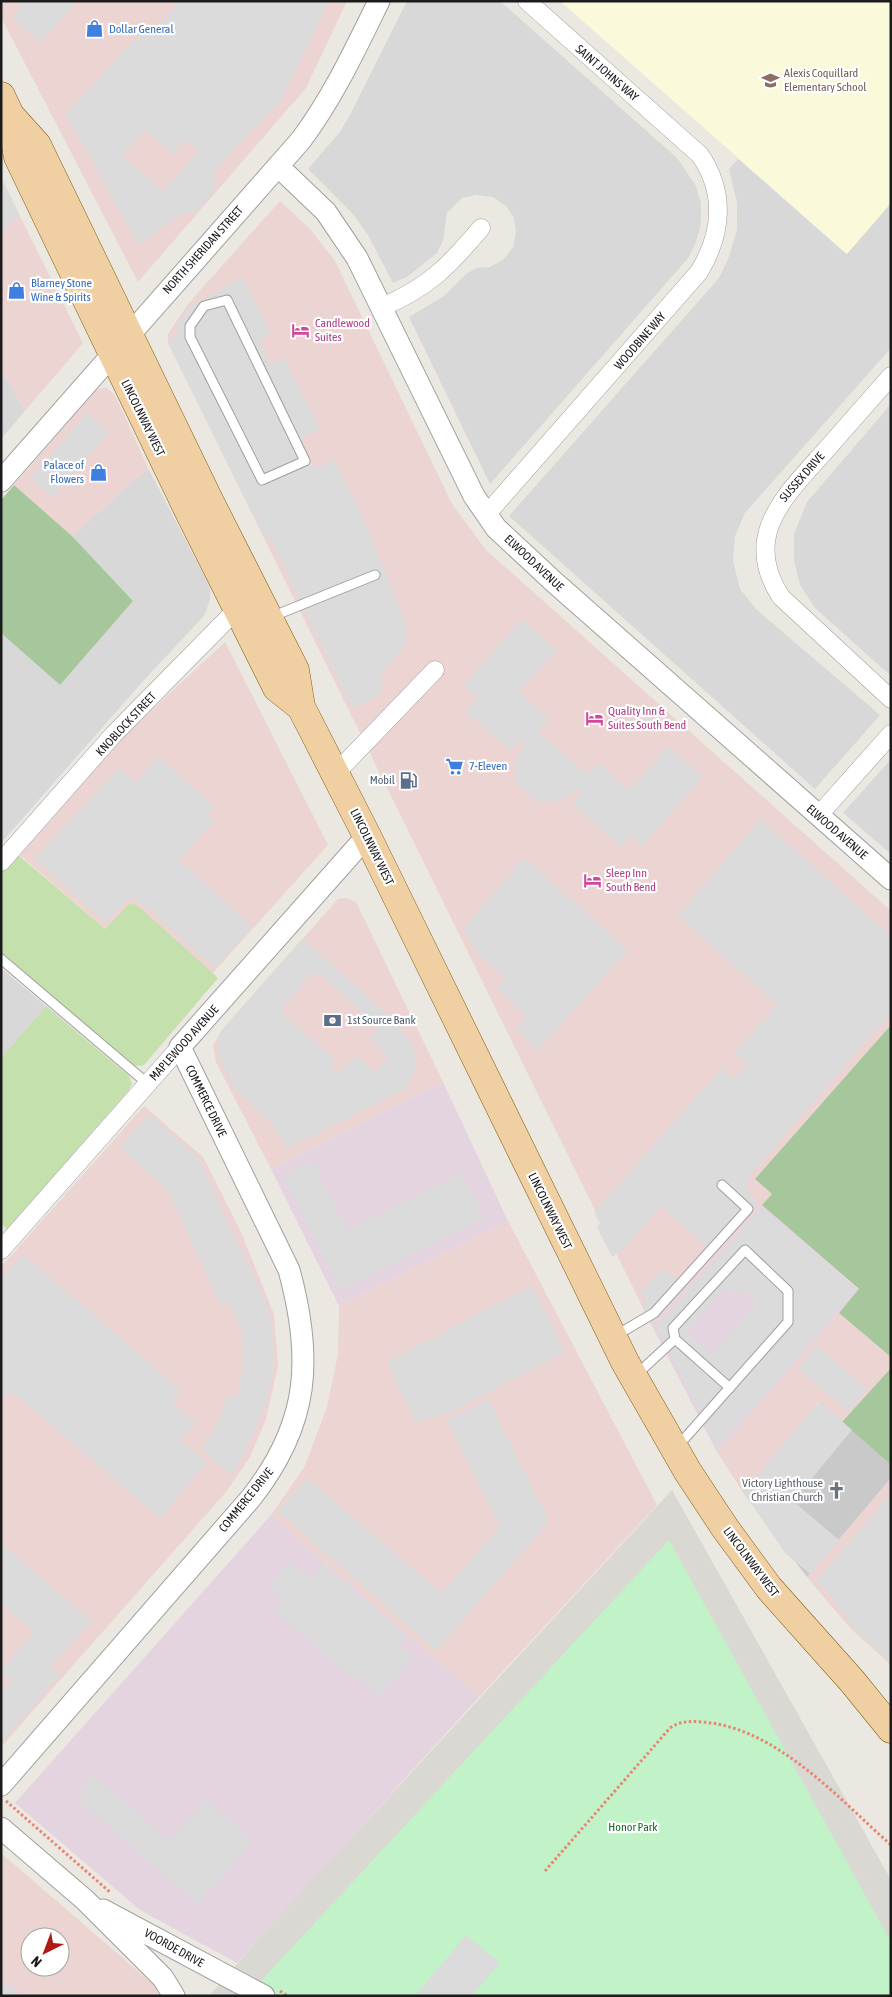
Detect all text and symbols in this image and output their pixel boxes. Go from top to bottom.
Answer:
shop icon: Dollar General [85,19,105,39]
place label: Dollar General [109,22,174,36]
street label: SAINT JOHNS WAY [573,42,642,105]
place label: Alexis Coquillard Elementary School [784,66,867,94]
school or university icon: Alexis Coquillard Elementary School [760,70,780,90]
street label: NORTH SHERIDAN STREET [160,203,247,297]
place label: Blarney Stone Wine & Spirits [31,276,92,304]
shop icon: Blarney Stone Wine & Spirits [7,280,27,300]
street label: WOODBINE WAY [611,309,669,372]
place label: Candlewood Suites [315,316,370,344]
hotel icon: Candlewood Suites [291,320,311,340]
street label: LINCOLNWAY WEST [118,377,168,459]
street label: SUSSEX DRIVE [777,449,827,505]
place label: Palace of Flowers [44,458,85,486]
shop icon: Palace of Flowers [88,462,108,482]
street label: ELWOOD AVENUE [501,532,567,594]
street label: KNOBLOCK STREET [93,689,160,759]
place label: Quality Inn & Suites South Bend [608,704,686,732]
hotel icon: Quality Inn & Suites South Bend [584,708,604,728]
supermarket icon: 7-Eleven [445,756,465,776]
place label: 7-Eleven [469,759,507,773]
fuel station icon: Mobil [399,770,419,790]
place label: Mobil [370,773,396,787]
street label: ELWOOD AVENUE [804,802,870,862]
street label: LINCOLNWAY WEST [347,806,397,888]
place label: Sleep Inn South Bend [606,866,656,894]
hotel icon: Sleep Inn South Bend [582,870,602,890]
street label: MAPLEWOOD AVENUE [147,1002,221,1084]
bank icon: 1st Source Bank [323,1010,343,1030]
place label: 1st Source Bank [347,1013,417,1027]
street label: COMMERCE DRIVE [183,1063,229,1139]
street label: LINCOLNWAY WEST [525,1170,575,1252]
street label: COMMERCE DRIVE [216,1465,276,1535]
place label: Victory Lighthouse Christian Church [742,1476,823,1504]
church icon: Victory Lighthouse Christian Church [827,1480,847,1500]
street label: LINCOLNWAY WEST [720,1524,782,1600]
park label: Honor Park [608,1820,658,1834]
street label: VOORDE DRIVE [142,1926,206,1970]
north arrow [20,1927,70,1977]
text: N [28,1953,45,1970]

